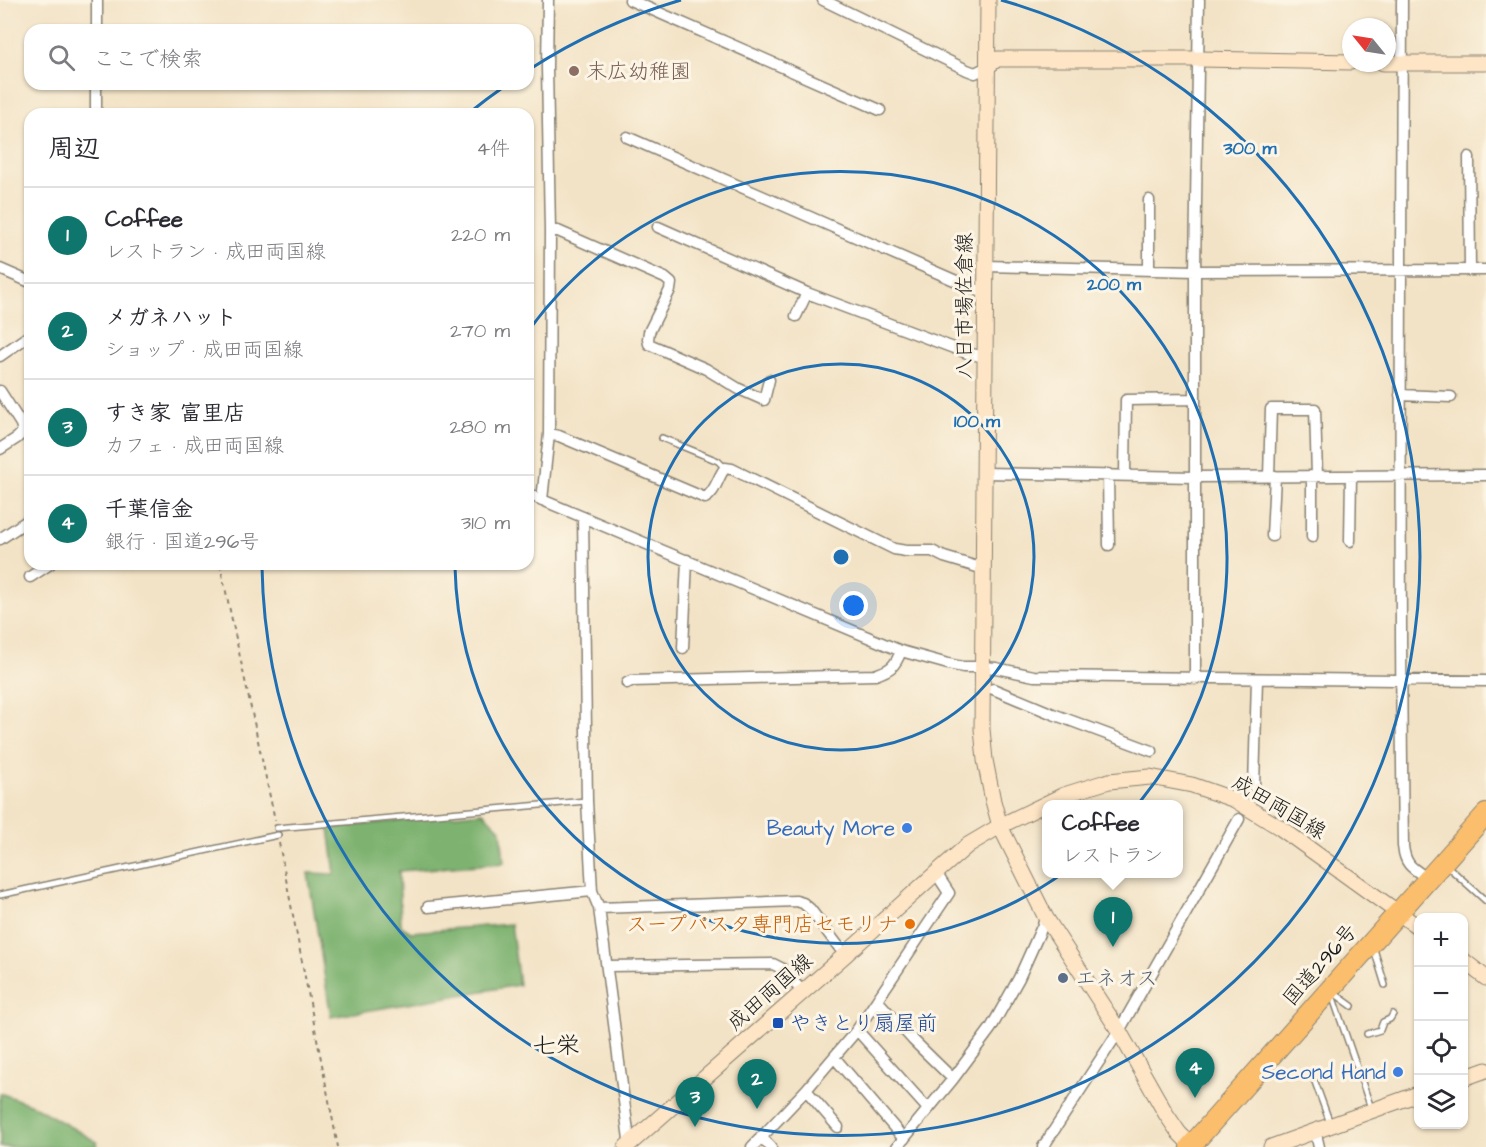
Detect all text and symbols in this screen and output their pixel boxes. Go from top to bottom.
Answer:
north arrow [1342,18,1396,72]
search box [24,24,534,90]
icon: search [45,41,78,74]
text: ここで検索 [93,44,203,75]
place label: 末広幼稚園 [586,57,691,86]
marker: 末広幼稚園 [567,64,581,78]
text: 周辺 [48,131,100,167]
text: 4件 [476,135,510,163]
text: 300 m [1222,136,1278,161]
text: Coffee [105,204,183,235]
text: 1 [66,221,69,249]
text: 220 m [451,221,510,249]
street label: 八日市場佐倉線 [950,233,979,380]
text: レストラン · 成田両国線 [105,238,325,266]
text: 200 m [1086,272,1142,297]
text: メガネハット [105,302,237,333]
text: 2 [62,317,73,345]
text: 270 m [450,317,510,345]
text: ショップ · 成田両国線 [105,336,303,364]
text: すき家 富里店 [105,398,246,429]
text: 100 m [954,409,1001,434]
text: 3 [62,413,73,441]
text: 280 m [449,413,510,441]
text: カフェ · 成田両国線 [105,432,284,460]
text: 千葉信金 [105,494,193,525]
text: 4 [61,509,74,537]
text: 310 m [461,509,510,537]
text: 銀行 · 国道296号 [105,528,259,556]
centre of rings [831,547,851,567]
your location [839,591,868,620]
street label: 成田両国線 [1227,768,1331,846]
popup [1042,800,1183,878]
text: Coffee [1062,808,1140,839]
place label: Beauty More [767,814,895,845]
marker: Beauty More [900,821,914,835]
text: レストラン [1062,842,1163,870]
pin: 1 [1094,898,1132,947]
place label: スープパスタ専門店セモリナ [626,910,898,939]
map controls [1414,913,1468,1129]
button: + [1414,913,1468,967]
marker: スープパスタ専門店セモリナ [903,917,917,931]
street label: 国道296号 [1276,918,1364,1012]
street label: 成田両国線 [721,947,819,1037]
place label: エネオス [1075,964,1158,993]
button: − [1414,967,1468,1021]
marker: エネオス [1056,971,1070,985]
place label: やきとり扇屋前 [790,1009,937,1038]
marker: やきとり扇屋前 [771,1016,785,1030]
button: locate [1414,1021,1468,1075]
district label: 七栄 [532,1029,580,1063]
pin: 4 [1176,1048,1214,1098]
place label: Second Hand [1262,1058,1386,1087]
pin: 2 [738,1060,777,1109]
marker: Second Hand [1391,1065,1405,1079]
button: layers [1414,1075,1468,1129]
pin: 3 [676,1078,714,1127]

